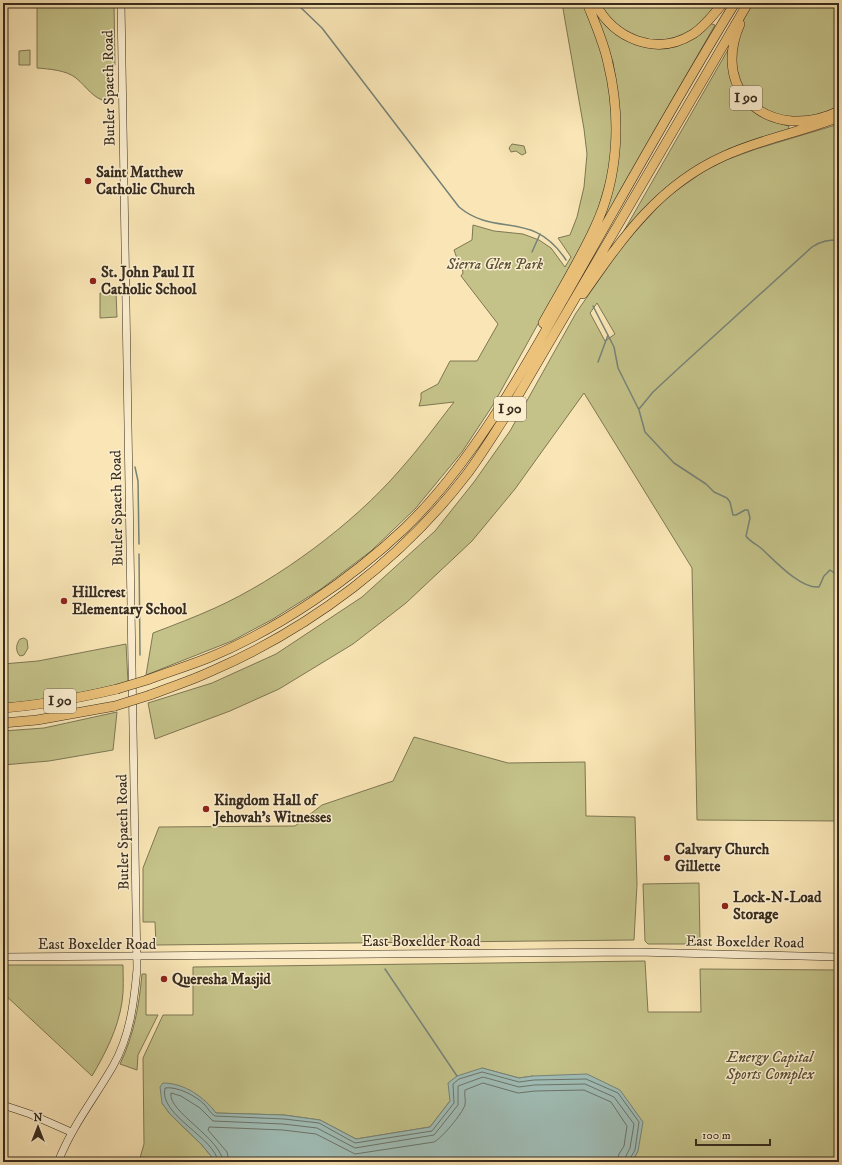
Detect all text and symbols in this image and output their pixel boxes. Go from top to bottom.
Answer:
street label: Butler Spaeth Road [98,29,120,146]
road number: I 90 [730,86,762,110]
place label: Saint Matthew Catholic Church [96,163,195,199]
marker: Saint Matthew Catholic Church [83,176,93,186]
park label: Sierra Glen Park [446,255,544,274]
place label: St. John Paul II Catholic School [101,263,197,299]
marker: St. John Paul II Catholic School [88,276,98,286]
road number: I 90 [494,397,526,421]
street label: Butler Spaeth Road [106,449,128,566]
place label: Hillcrest Elementary School [72,583,187,619]
marker: Hillcrest Elementary School [59,596,69,606]
road number: I 90 [44,689,76,713]
street label: Butler Spaeth Road [112,773,134,890]
place label: Kingdom Hall of Jehovah’s Witnesses [212,791,331,827]
marker: Kingdom Hall of Jehovah’s Witnesses [201,804,211,814]
place label: Calvary Church Gillette [675,840,770,876]
marker: Calvary Church Gillette [662,853,672,863]
place label: Lock-N-Load Storage [733,888,822,924]
marker: Lock-N-Load Storage [720,901,730,911]
street label: East Boxelder Road [686,931,805,953]
street label: East Boxelder Road [362,932,481,951]
street label: East Boxelder Road [38,935,157,954]
place label: Queresha Masjid [172,970,271,989]
marker: Queresha Masjid [159,974,169,984]
park label: Energy Capital Sports Complex [725,1048,815,1084]
north arrow [18,1107,58,1147]
text: N [33,1111,43,1125]
scale bar [696,1121,770,1147]
text: 100 m [702,1128,731,1143]

